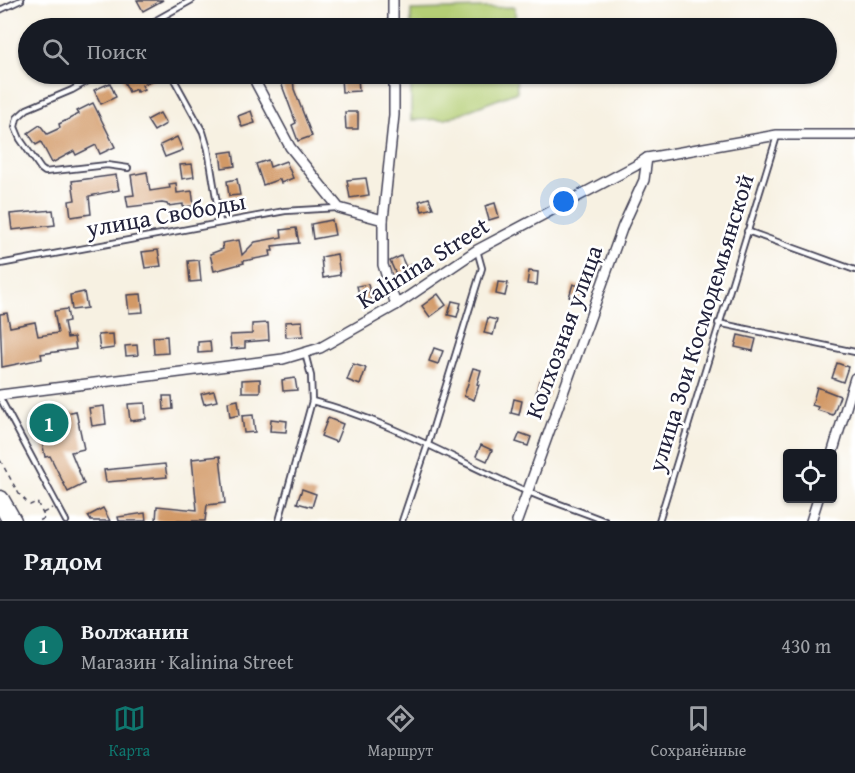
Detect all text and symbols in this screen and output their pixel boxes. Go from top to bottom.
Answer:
search box [18,18,837,84]
icon: search [39,35,72,68]
text: Поиск [87,35,147,67]
street label: улица Зои Космодемьянской [638,170,763,477]
street label: улица Свободы [82,183,249,246]
your location [549,187,578,216]
street label: Kalinina Street [350,208,496,317]
street label: Колхозная улица [516,239,611,424]
pin: 1 [29,400,68,446]
map controls [783,449,837,503]
button: locate [783,449,837,503]
text: Рядом [24,541,102,580]
text: Волжанин [81,615,189,647]
text: 1 [38,631,49,660]
text: 430 m [781,631,831,660]
text: Магазин · Kalinina Street [81,647,294,676]
tab: Карта [109,702,150,762]
tab: Маршрут [368,702,433,762]
tab: Сохранённые [651,702,746,762]

